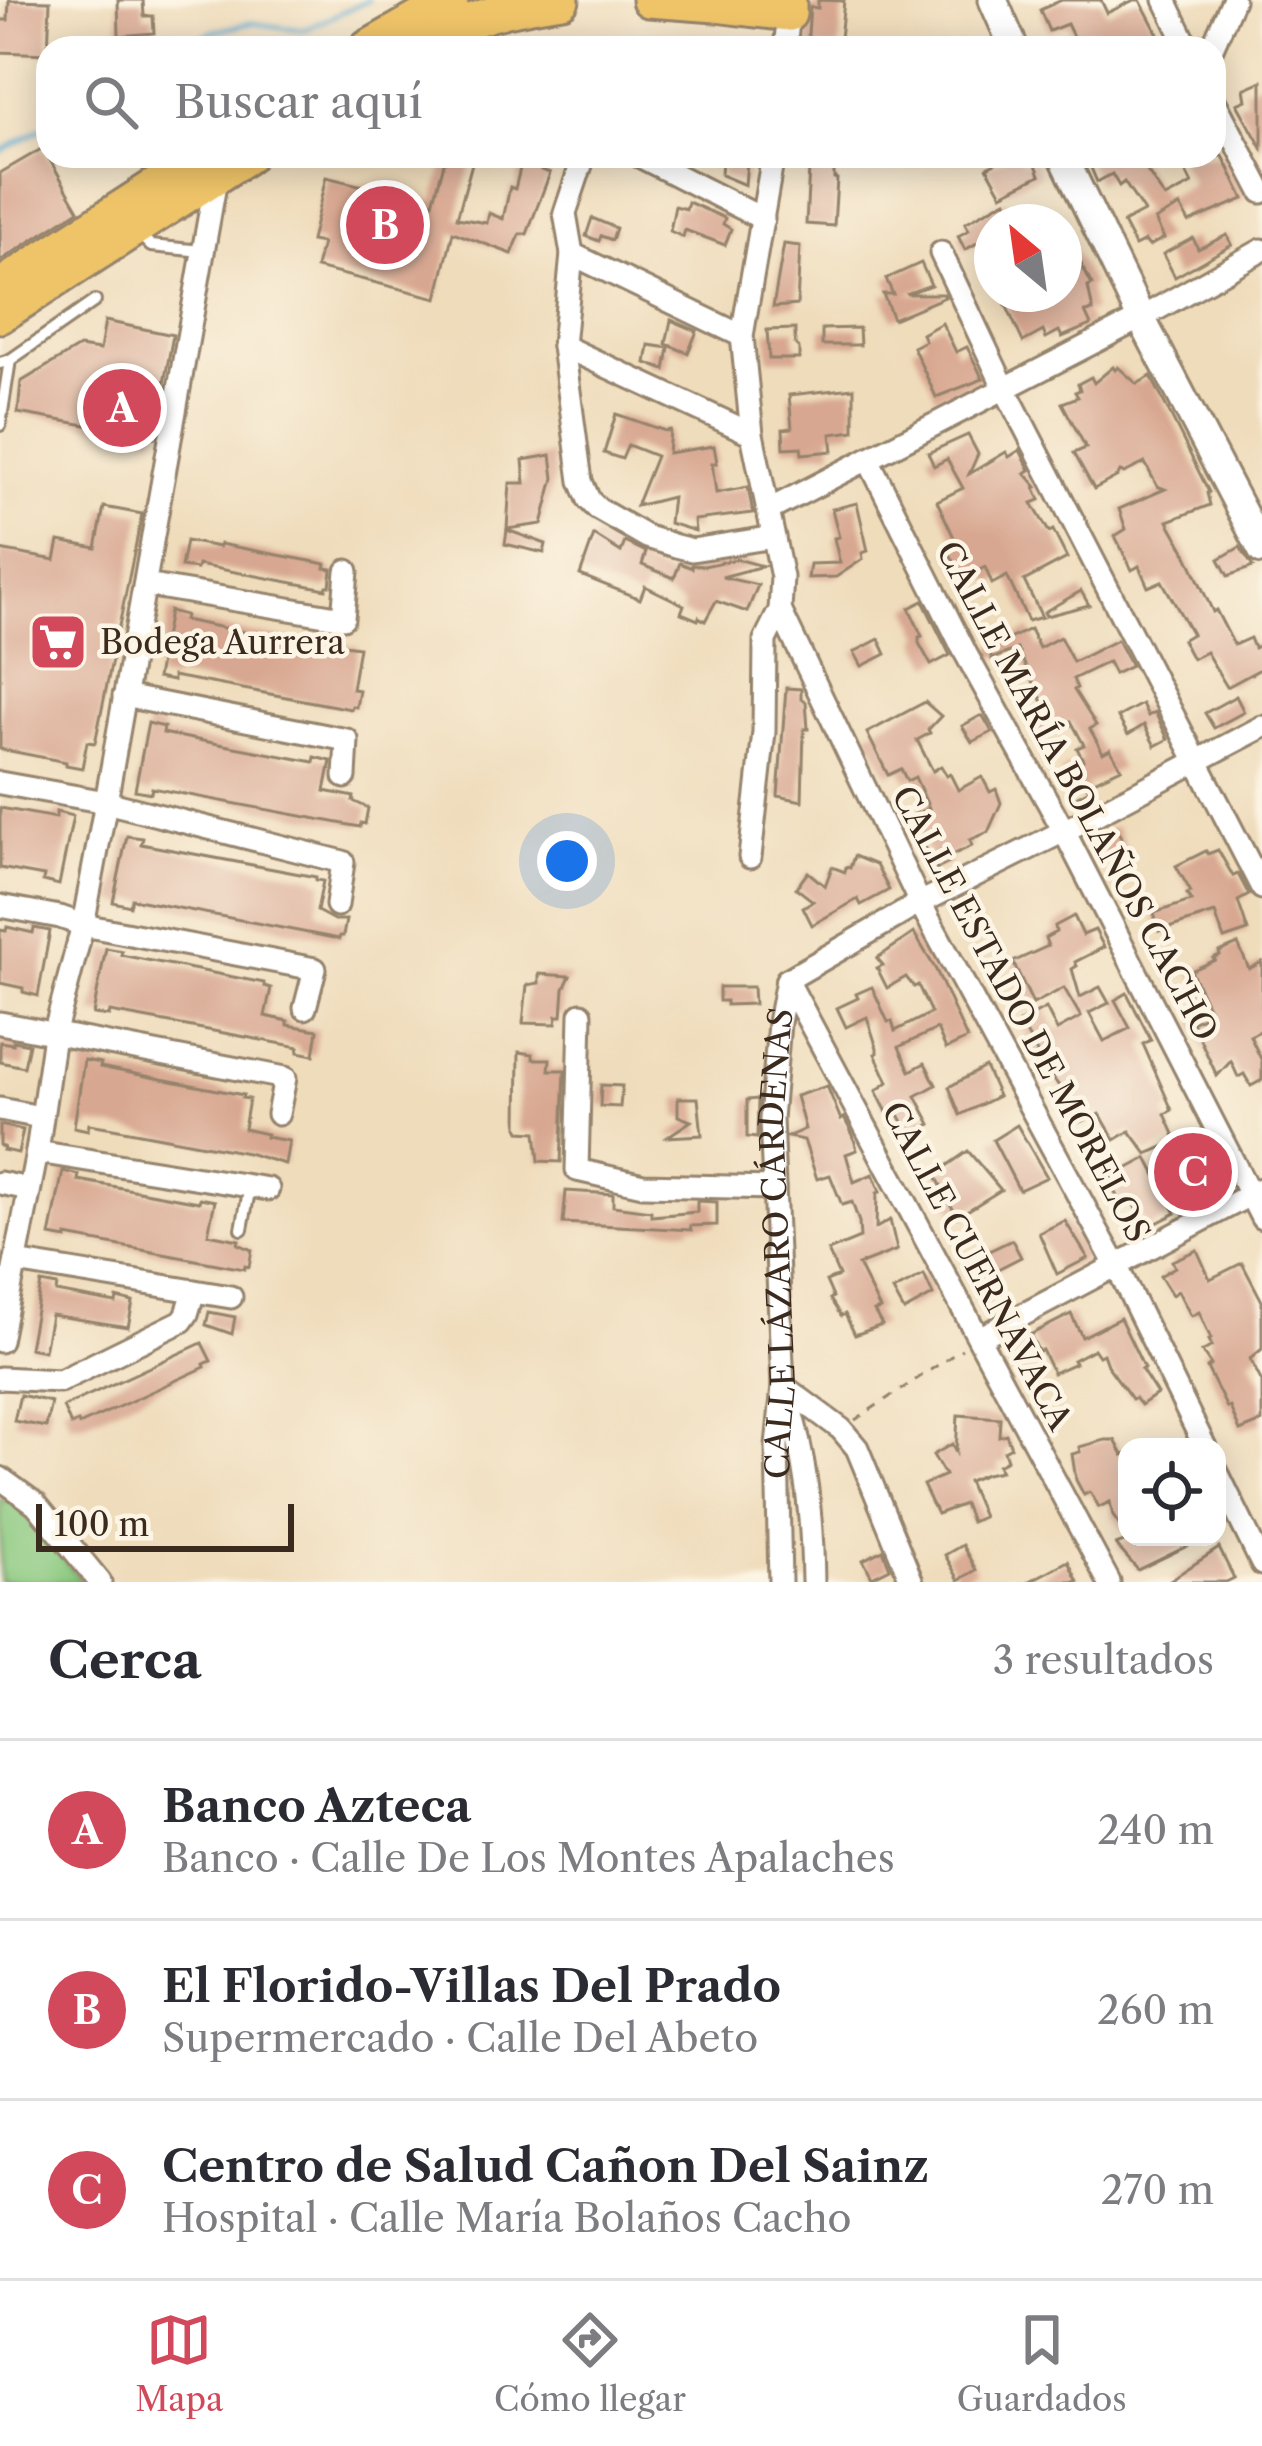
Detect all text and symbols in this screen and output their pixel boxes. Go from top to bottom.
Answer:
search box [36,36,1226,168]
icon: search [78,69,144,135]
text: Buscar aquí [174,74,423,130]
pin: B [346,180,424,270]
north arrow [974,204,1082,312]
pin: A [83,363,161,453]
street label: CALLE MARÍA BOLAÑOS CACHO [927,534,1227,1048]
supermarket icon: Bodega Aurrera [27,611,89,673]
place label: Bodega Aurrera [100,622,346,663]
street label: CALLE ESTADO DE MORELOS [883,779,1159,1249]
your location [537,831,597,891]
street label: CALLE LÁZARO CÁRDENAS [750,1004,803,1480]
street label: CALLE CUERNAVACA [873,1095,1081,1438]
pin: C [1154,1127,1232,1217]
map controls [1118,1438,1226,1546]
button: locate [1118,1438,1226,1546]
scale bar [36,1498,294,1551]
text: 100 m [54,1504,149,1545]
text: Cerca [48,1629,202,1691]
text: 3 resultados [993,1636,1214,1684]
text: Banco Azteca [162,1778,471,1834]
text: A [72,1806,102,1854]
text: 240 m [1098,1806,1214,1854]
text: Banco · Calle De Los Montes Apalaches [162,1834,895,1882]
text: El Florido-Villas Del Prado [162,1958,781,2014]
text: B [73,1986,102,2034]
text: 260 m [1097,1986,1214,2034]
text: Supermercado · Calle Del Abeto [162,2014,758,2062]
text: Centro de Salud Cañon Del Sainz [162,2138,929,2194]
text: C [71,2166,103,2214]
text: 270 m [1101,2166,1214,2214]
text: Hospital · Calle María Bolaños Cacho [162,2194,851,2242]
tab: Mapa [135,2307,224,2420]
tab: Cómo llegar [494,2307,686,2420]
tab: Guardados [957,2307,1127,2420]

